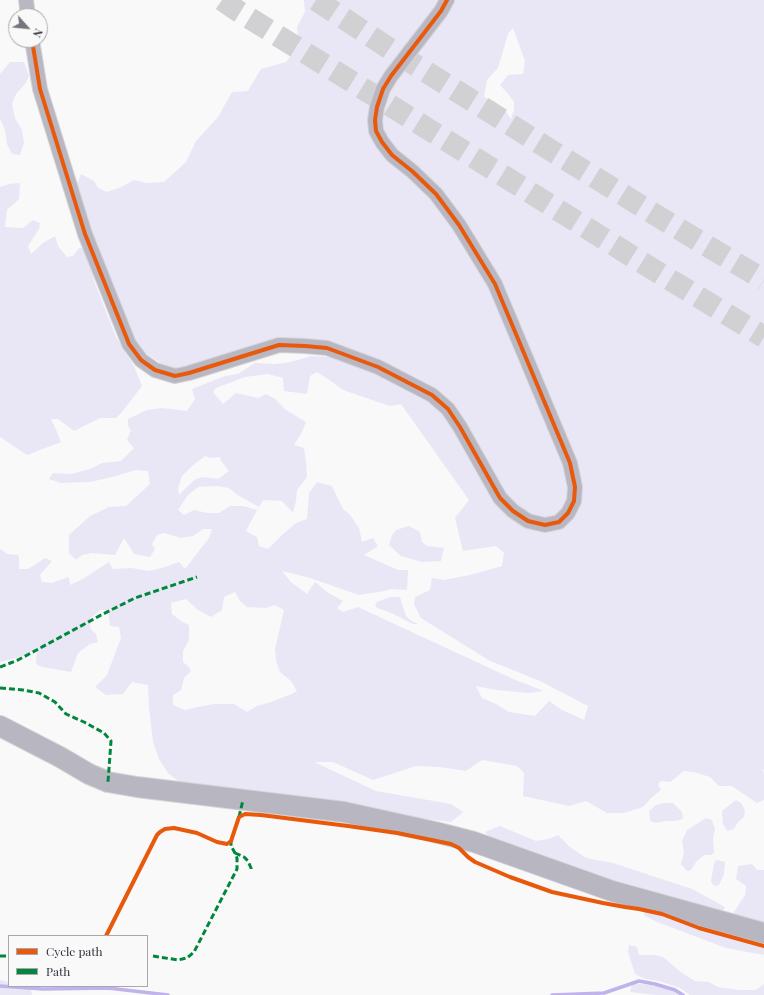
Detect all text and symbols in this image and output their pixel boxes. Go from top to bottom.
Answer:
north arrow [8,8,48,48]
text: N [30,26,47,40]
legend [8,935,148,987]
text: Cycle path [46,943,103,959]
text: Path [46,963,70,979]

